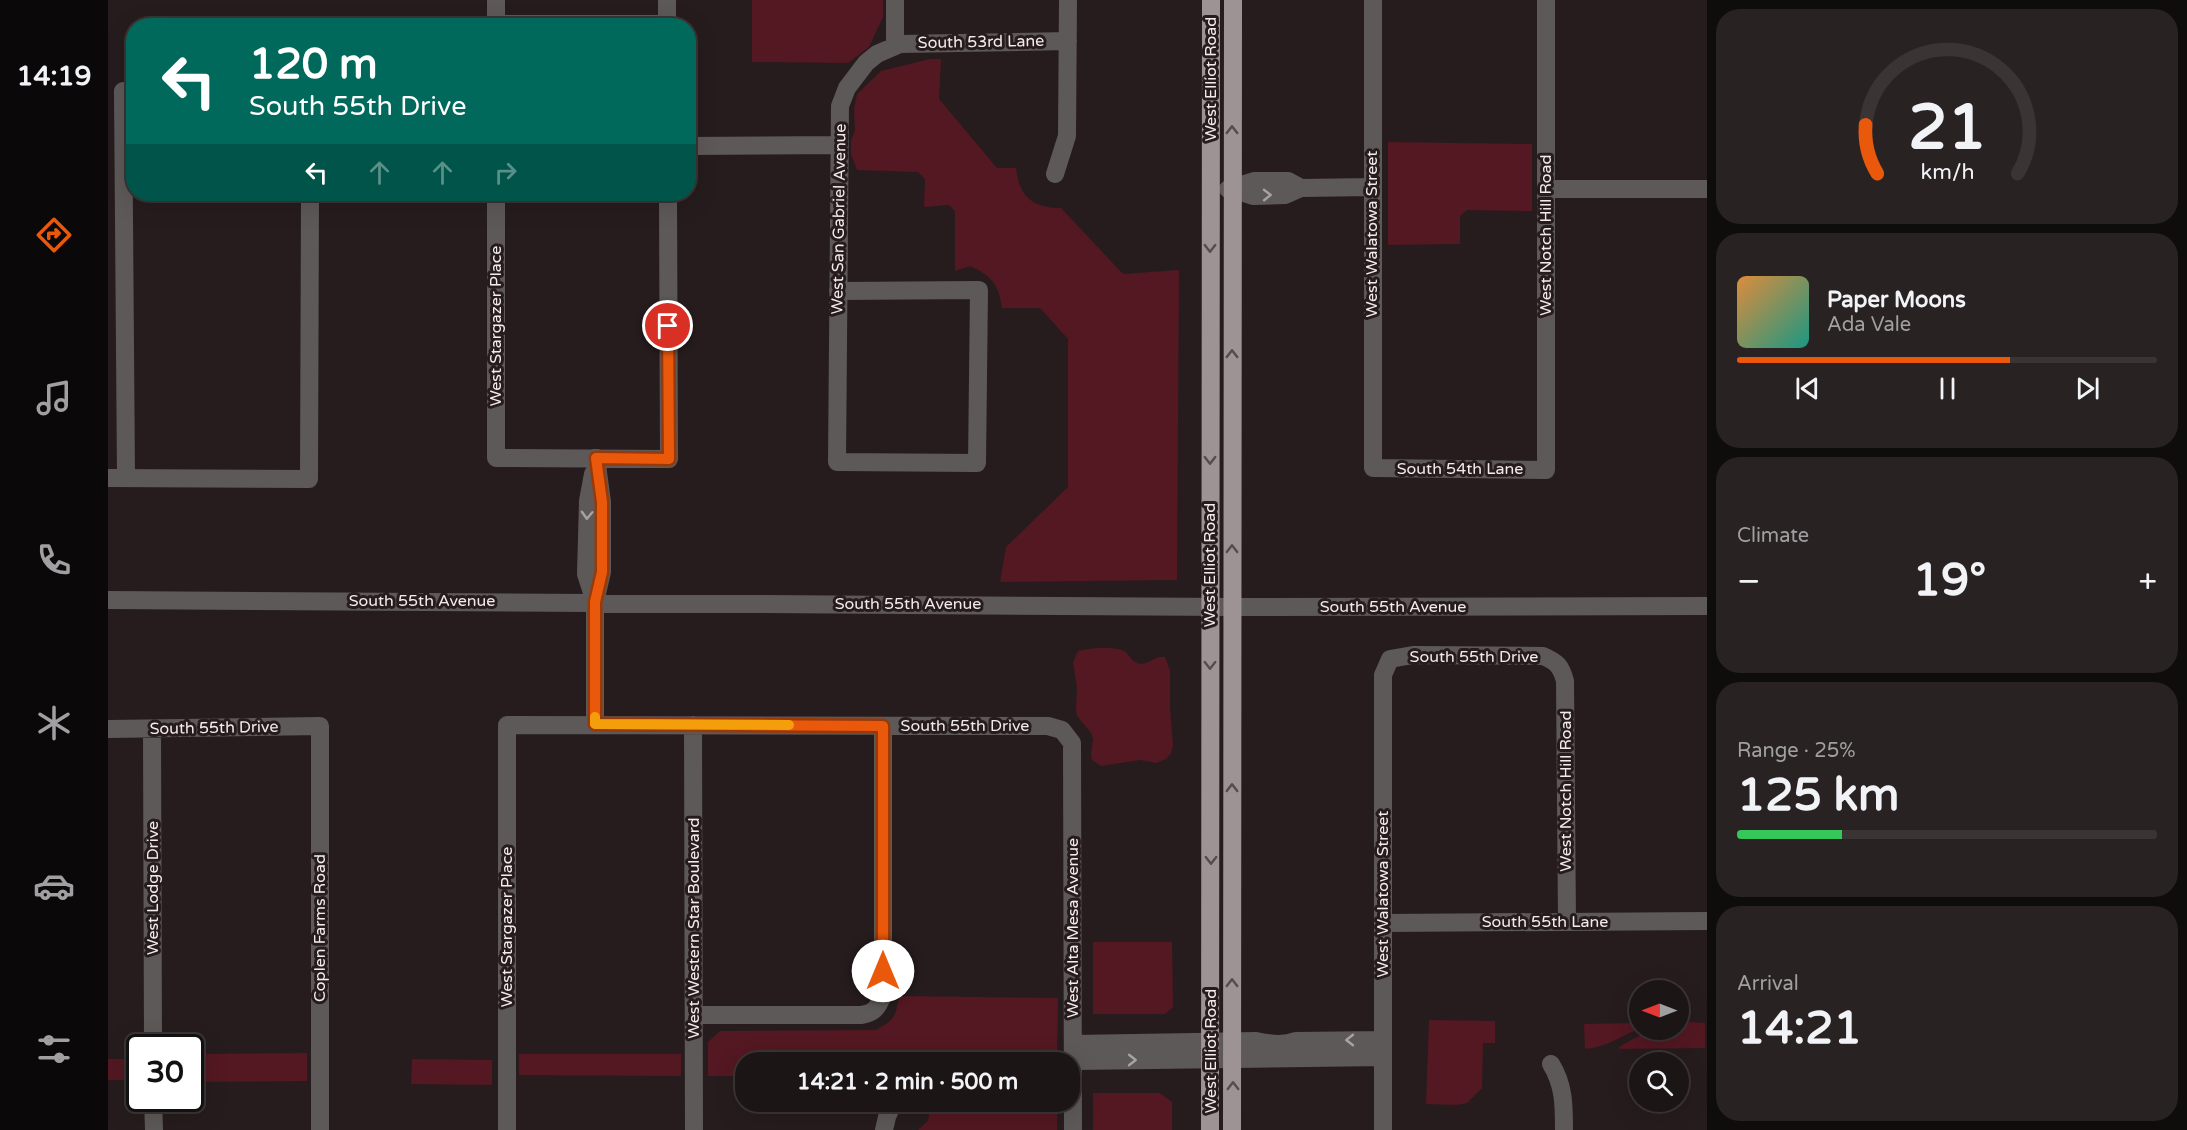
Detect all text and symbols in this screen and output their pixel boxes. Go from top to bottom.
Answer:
street label: West Elliot Road [1201,17,1221,141]
street label: South 53rd Lane [918,31,1044,53]
text: 120 m [249,39,378,90]
icon: left [150,42,228,120]
text: 14:19 [17,60,91,93]
text: South 55th Drive [249,90,466,123]
text: 21 [1908,91,1986,166]
street label: West San Gabriel Avenue [827,123,851,315]
one-way arrow [1226,126,1238,135]
street label: West Walatowa Street [1362,151,1382,317]
street label: West Notch Hill Road [1536,154,1556,316]
icon: left [300,156,333,189]
icon: ahead [363,156,396,189]
icon: ahead [426,156,459,189]
icon: right [489,156,522,189]
text: km/h [1920,159,1974,185]
one-way arrow [1262,189,1271,202]
icon: directions [33,214,75,256]
one-way arrow [1204,243,1216,252]
street label: West Stargazer Place [486,246,506,406]
text: Paper Moons [1827,287,1966,313]
pin [642,300,693,351]
icon: arrive [651,309,684,342]
text: Ada Vale [1827,313,1911,337]
one-way arrow [1226,349,1238,358]
icon: previous [1791,372,1824,405]
icon: pause [1931,372,1964,405]
icon: next [2071,372,2104,405]
icon: music [33,377,75,419]
one-way arrow [1204,455,1216,464]
street label: South 54th Lane [1397,459,1523,479]
street label: West Elliot Road [1200,503,1220,627]
one-way arrow [581,511,594,520]
text: Climate [1737,524,1809,548]
icon: phone [33,539,75,581]
one-way arrow [1226,544,1238,553]
text: 19° [1913,554,1986,608]
text: − [1737,562,1761,601]
text: + [2138,562,2157,601]
street label: South 55th Avenue [349,591,495,611]
street label: South 55th Avenue [835,594,981,614]
street label: South 55th Avenue [1320,597,1466,617]
street label: South 55th Drive [1410,647,1538,667]
one-way arrow [1204,661,1216,670]
icon: climate [33,702,75,744]
street label: West Notch Hill Road [1556,710,1576,872]
street label: South 55th Drive [901,716,1029,736]
street label: South 55th Drive [149,717,279,739]
text: Range · 25% [1737,739,1856,763]
text: 125 km [1737,769,1899,823]
one-way arrow [1226,783,1238,792]
street label: West Walatowa Street [1373,811,1393,977]
street label: West Western Star Boulevard [684,817,704,1039]
street label: West Lodge Drive [143,821,163,955]
street label: West Alta Mesa Avenue [1063,838,1083,1018]
street label: West Stargazer Place [497,847,517,1007]
street label: Coplen Farms Road [310,854,330,1002]
one-way arrow [1205,856,1217,865]
icon: car [33,865,75,907]
street label: South 55th Lane [1482,912,1608,932]
position arrow [851,939,915,1003]
text: Arrival [1737,972,1799,996]
one-way arrow [1226,978,1238,987]
north arrow [1629,980,1689,1040]
map controls [1629,980,1689,1112]
street label: West Elliot Road [1201,989,1221,1113]
text: 14:21 [1737,1002,1862,1056]
icon: filters [33,1028,75,1070]
speed limit sign: 30 [126,1034,204,1112]
one-way arrow [1346,1034,1355,1046]
button: search [1629,1052,1689,1112]
one-way arrow [1127,1054,1136,1067]
text: 14:21 · 2 min · 500 m [797,1069,1018,1095]
one-way arrow [1226,1081,1239,1090]

